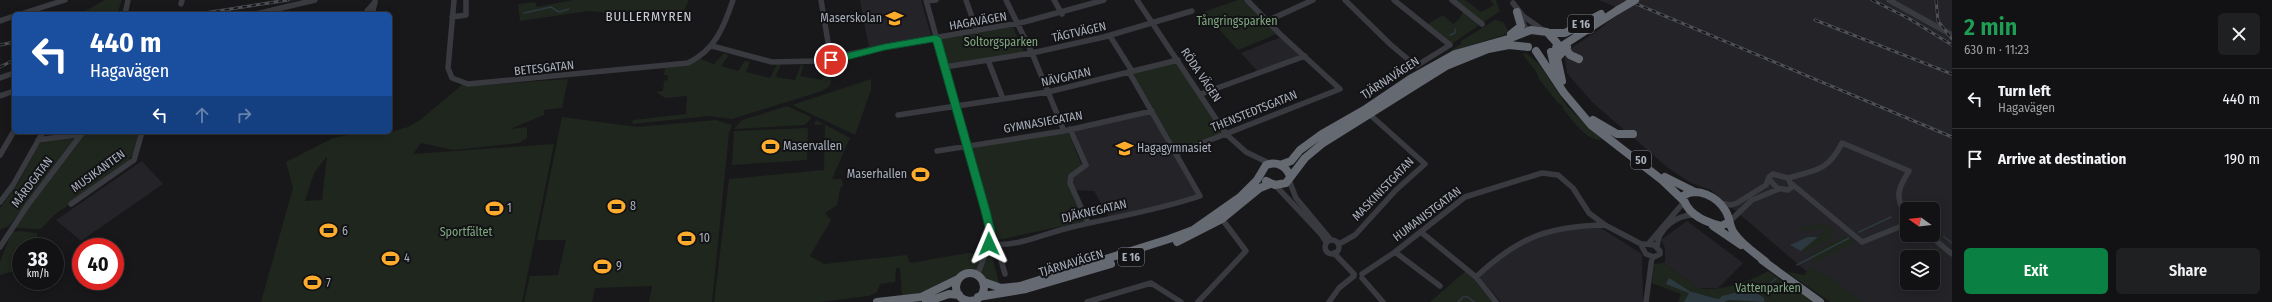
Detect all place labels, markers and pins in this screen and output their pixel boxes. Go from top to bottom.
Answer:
school or university icon: Maserskolan [885,8,905,28]
place label: Maserskolan [820,11,882,25]
pin [814,43,848,77]
sports icon: Maservallen [760,136,780,156]
school or university icon: Hagagymnasiet [1114,138,1134,158]
place label: Maservallen [783,139,842,153]
place label: Hagagymnasiet [1137,141,1212,155]
sports icon: Maserhallen [910,164,930,184]
place label: Maserhallen [847,167,907,181]
sports icon: 8 [607,196,627,216]
sports icon: 1 [484,198,504,218]
place label: 8 [630,199,636,213]
place label: 1 [507,201,512,215]
sports icon: 6 [319,221,339,241]
place label: 6 [342,224,348,238]
sports icon: 10 [676,228,696,248]
place label: 10 [699,231,710,245]
sports icon: 4 [381,248,401,268]
place label: 4 [404,251,410,265]
sports icon: 9 [593,256,613,276]
place label: 9 [616,259,622,273]
sports icon: 7 [303,273,323,293]
place label: 7 [326,276,331,290]

